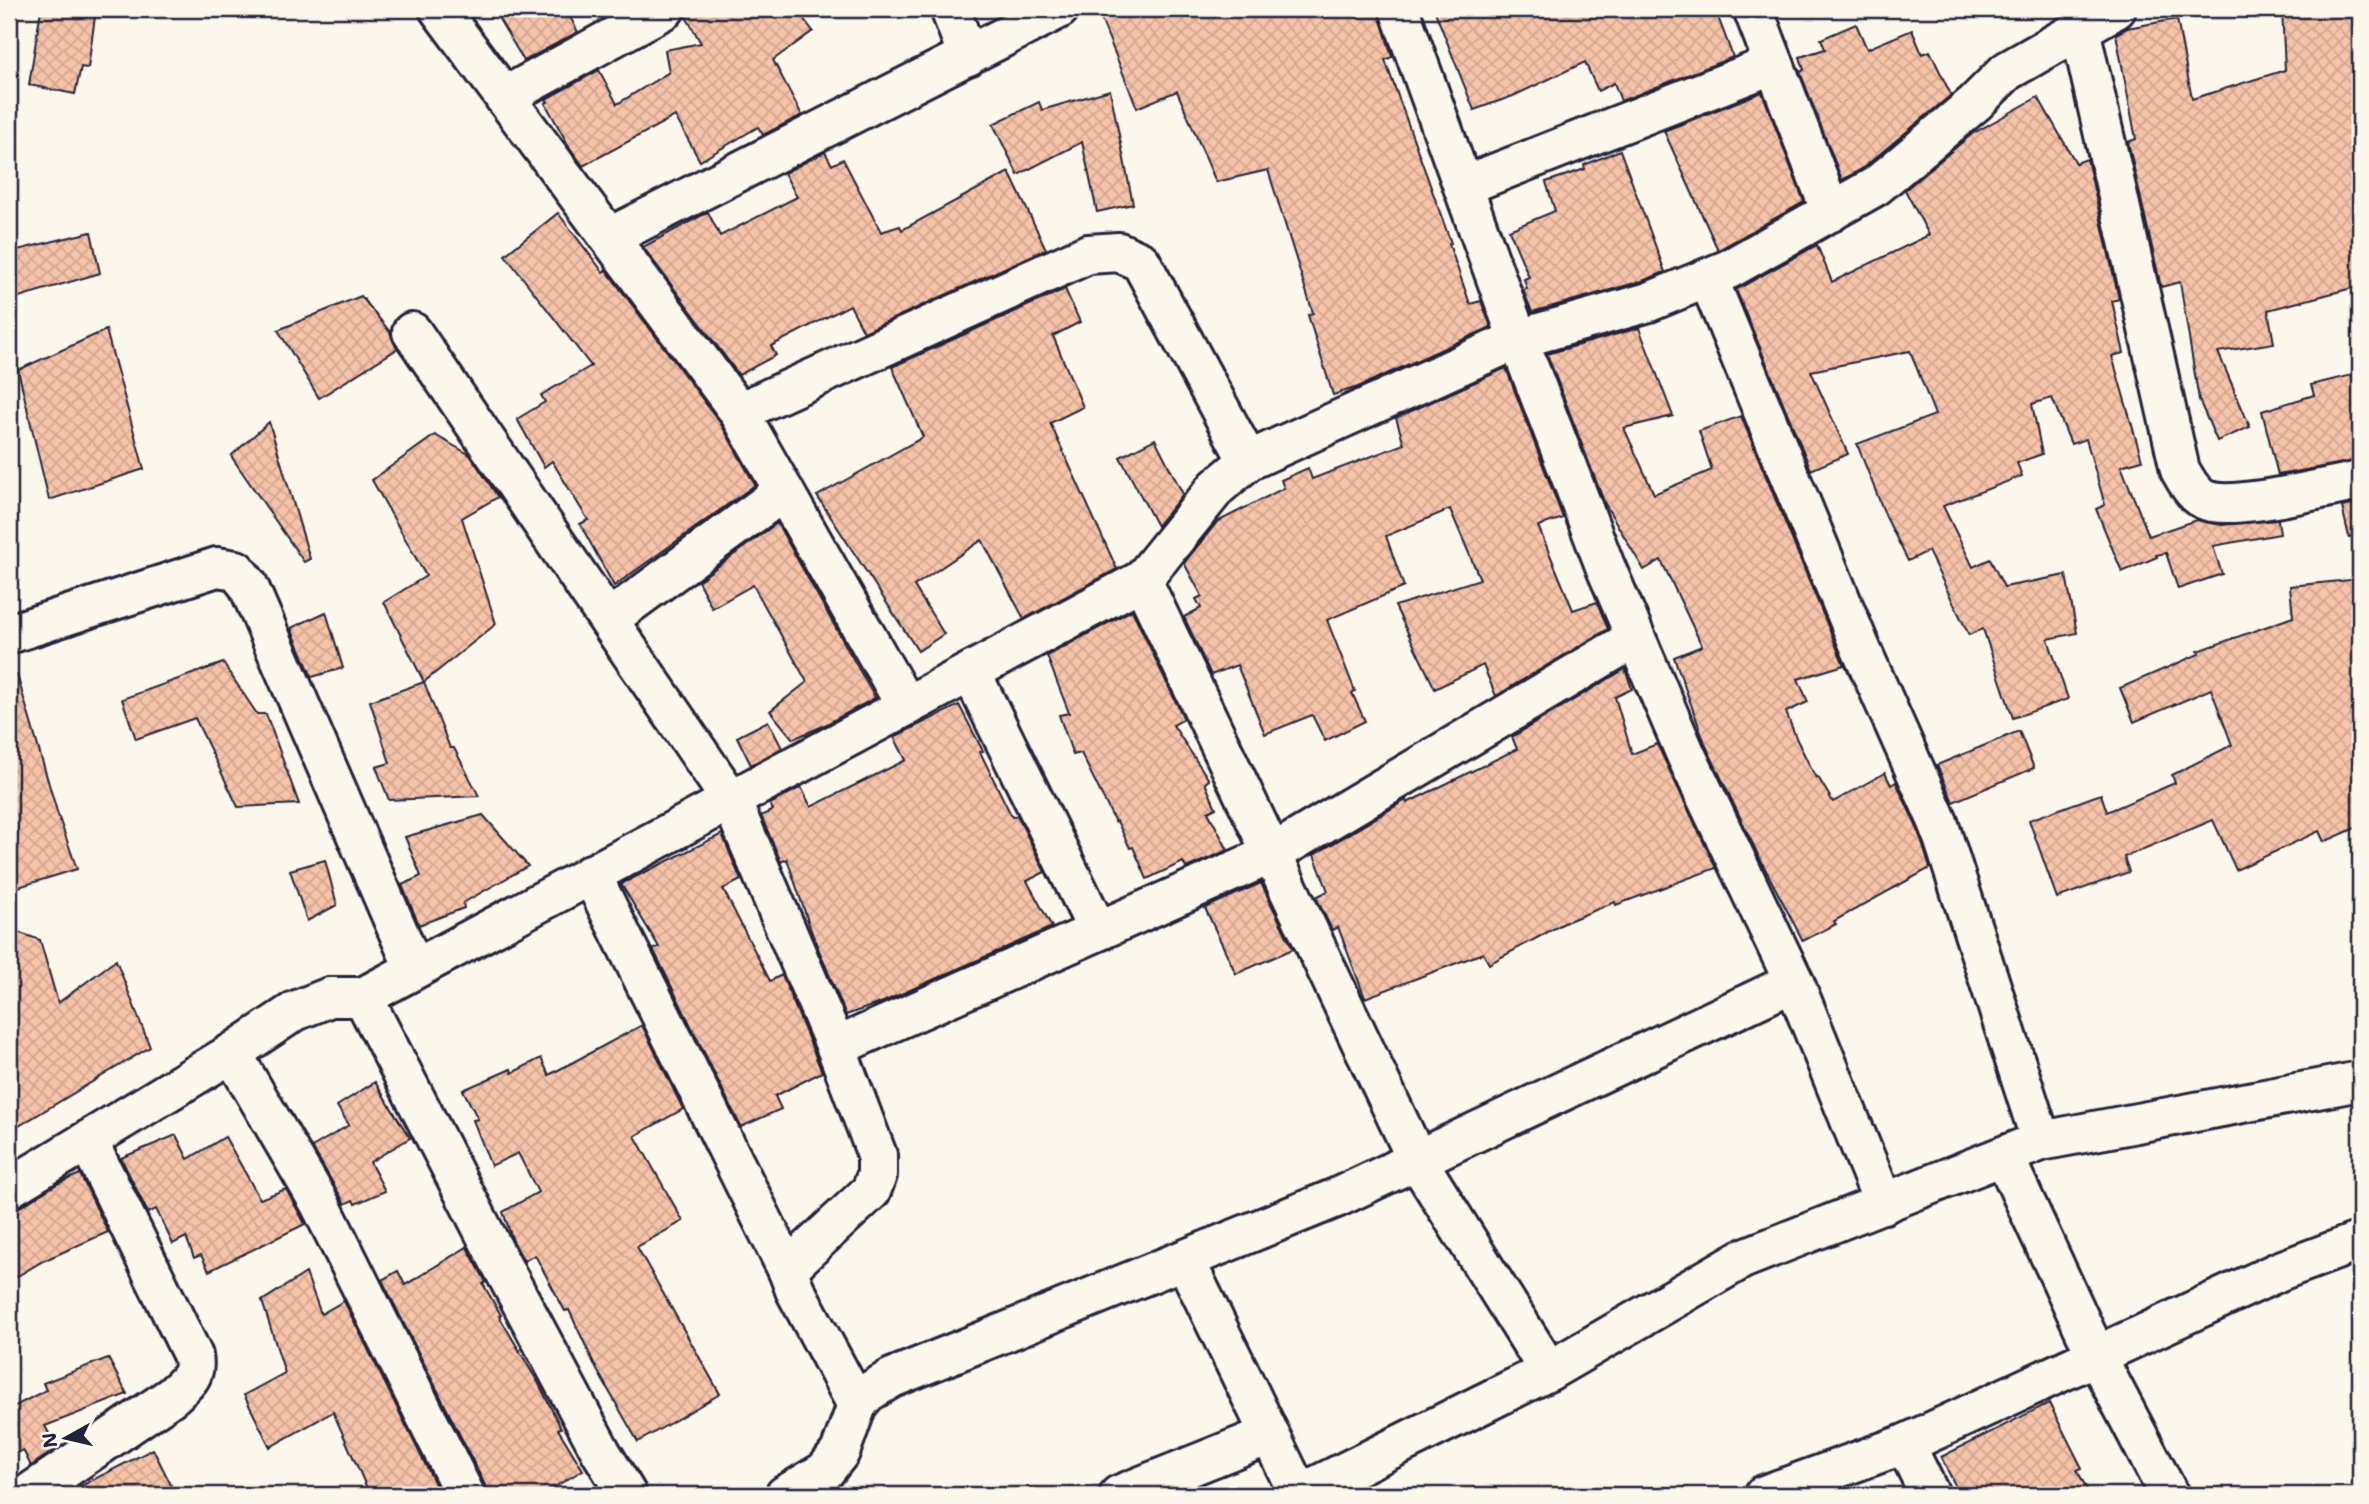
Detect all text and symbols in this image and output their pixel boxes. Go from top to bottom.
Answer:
north arrow [32,1402,102,1472]
text: N [36,1431,63,1449]

